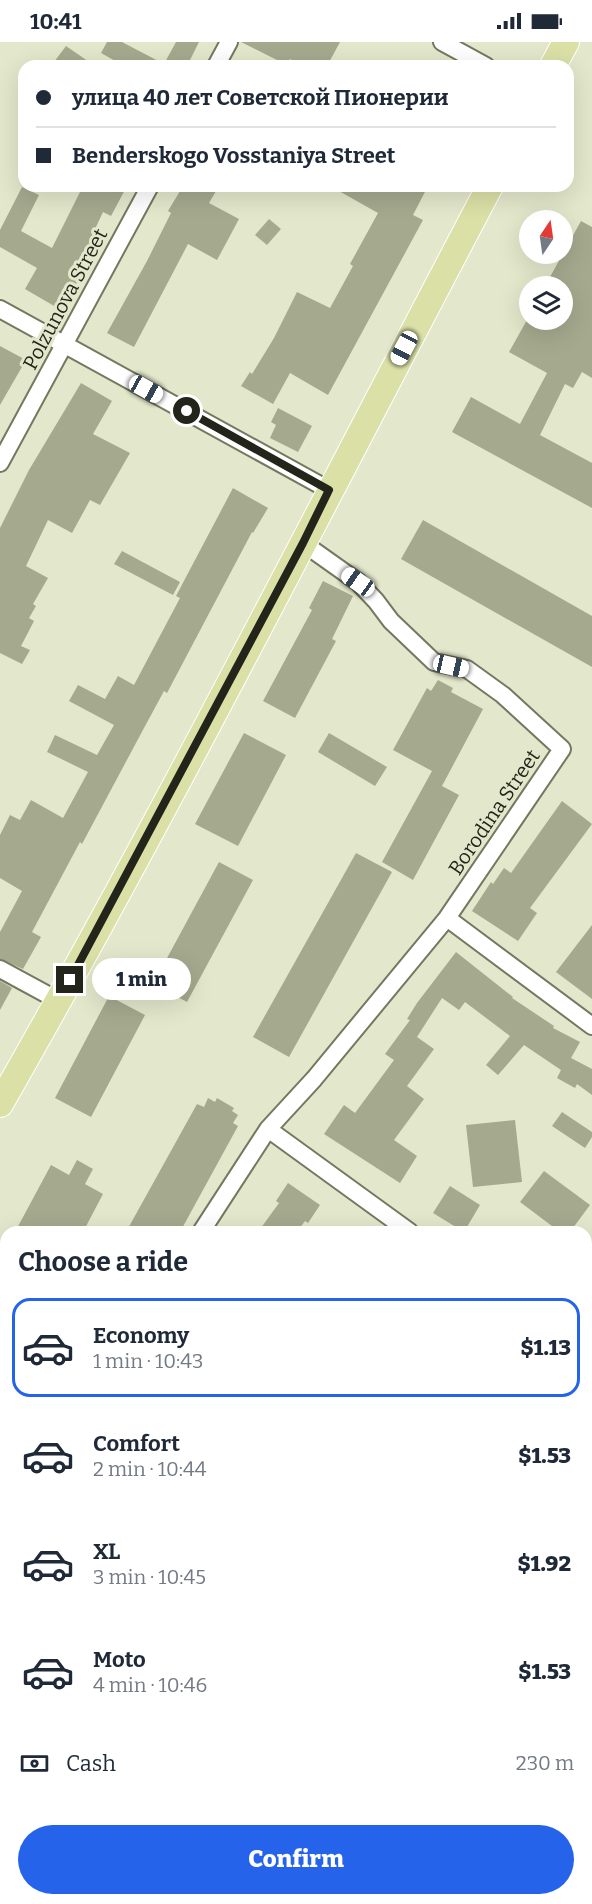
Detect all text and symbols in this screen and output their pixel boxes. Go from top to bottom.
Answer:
text: 10:41 [30,8,82,35]
text: улица 40 лет Советской Пионерии [72,84,449,111]
text: Benderskogo Vosstaniya Street [72,142,396,169]
north arrow [519,210,573,264]
map controls [519,210,573,330]
street label: Polzunova Street [18,224,112,374]
button: layers [519,276,573,330]
car [388,328,420,368]
car [126,372,166,406]
route start [173,397,200,424]
car [338,564,378,600]
car [431,653,471,679]
street label: Borodina Street [443,745,545,879]
callout: 1 min [91,959,190,1001]
route end [56,966,83,993]
text: 1 min [116,967,167,991]
text: Choose a ride [18,1246,188,1278]
icon: car [21,1321,75,1375]
text: Economy [93,1322,189,1349]
text: $1.13 [520,1334,571,1361]
text: 1 min · 10:43 [93,1349,203,1373]
icon: car [21,1429,75,1483]
text: Comfort [93,1430,180,1457]
text: $1.53 [518,1442,571,1469]
text: 2 min · 10:44 [93,1457,206,1481]
icon: car [21,1537,75,1591]
text: XL [93,1538,120,1565]
text: $1.92 [517,1550,571,1577]
text: 3 min · 10:45 [93,1565,206,1589]
icon: car [21,1645,75,1699]
text: Moto [93,1646,146,1673]
text: $1.53 [518,1658,571,1685]
text: 4 min · 10:46 [93,1673,207,1697]
icon: cash [18,1747,51,1780]
text: Cash [66,1750,116,1777]
text: 230 m [516,1751,574,1775]
button: Confirm [18,1825,574,1894]

